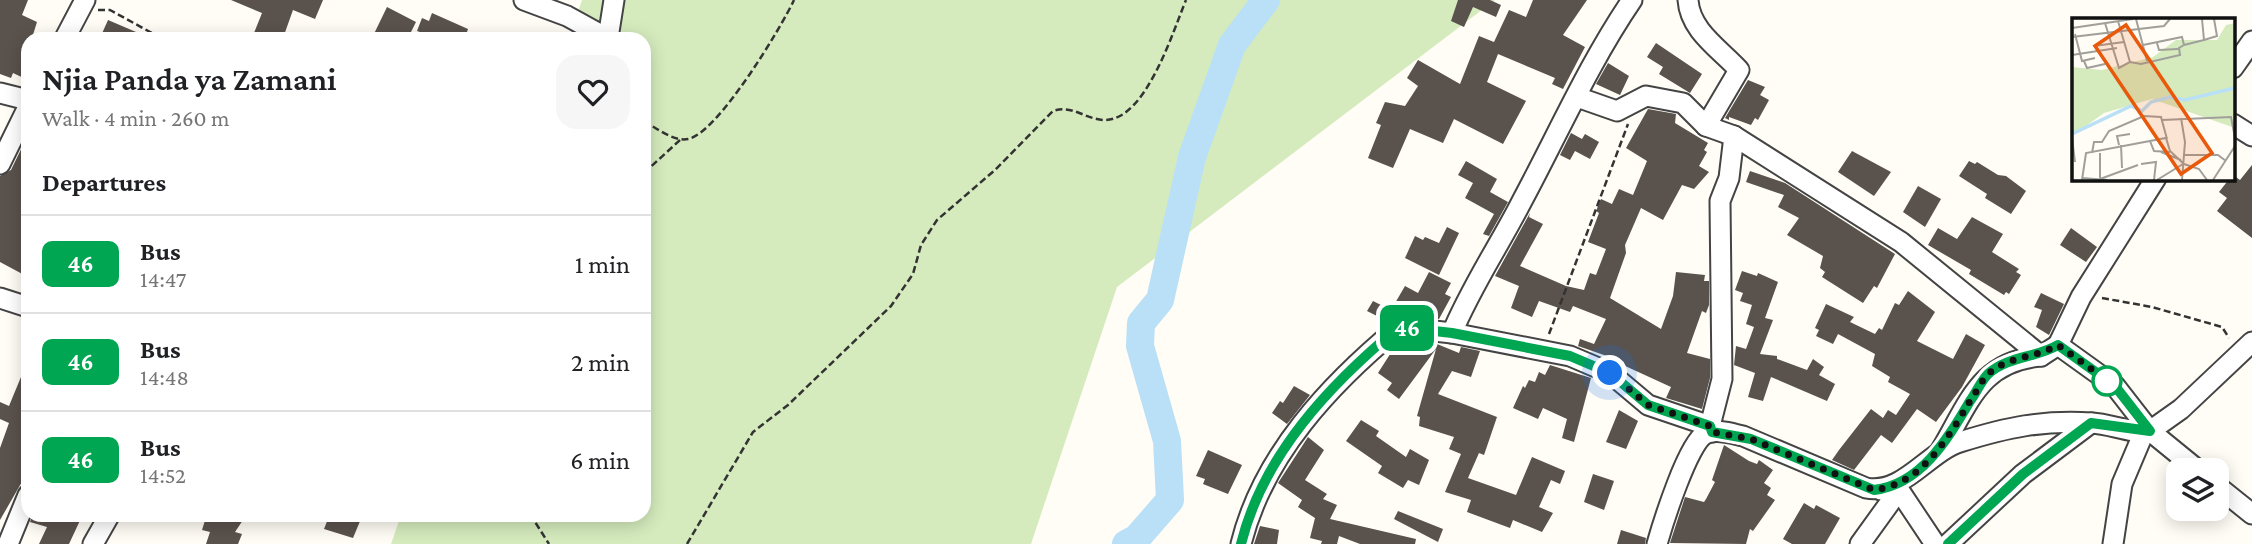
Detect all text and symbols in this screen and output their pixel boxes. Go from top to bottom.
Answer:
inset map [2072,18,2234,180]
button: heart [556,55,630,129]
text: Njia Panda ya Zamani [42,60,336,97]
text: Walk · 4 min · 260 m [42,105,229,131]
text: Departures [42,168,166,197]
text: Bus [140,237,181,266]
text: 46 [67,250,94,277]
text: 1 min [575,250,630,279]
text: 14:47 [140,266,186,292]
line badge: 46 [1376,305,1438,351]
text: 46 [1394,314,1420,341]
text: Bus [140,335,181,364]
text: 46 [67,348,94,375]
text: 2 min [571,348,630,377]
your location [1592,355,1627,390]
text: 14:48 [140,364,189,390]
unlabelled marker [2092,366,2122,396]
text: Bus [140,433,181,462]
text: 46 [67,446,94,473]
text: 6 min [570,446,630,475]
map controls [2166,458,2229,521]
button: layers [2166,458,2229,521]
text: 14:52 [140,462,186,488]

